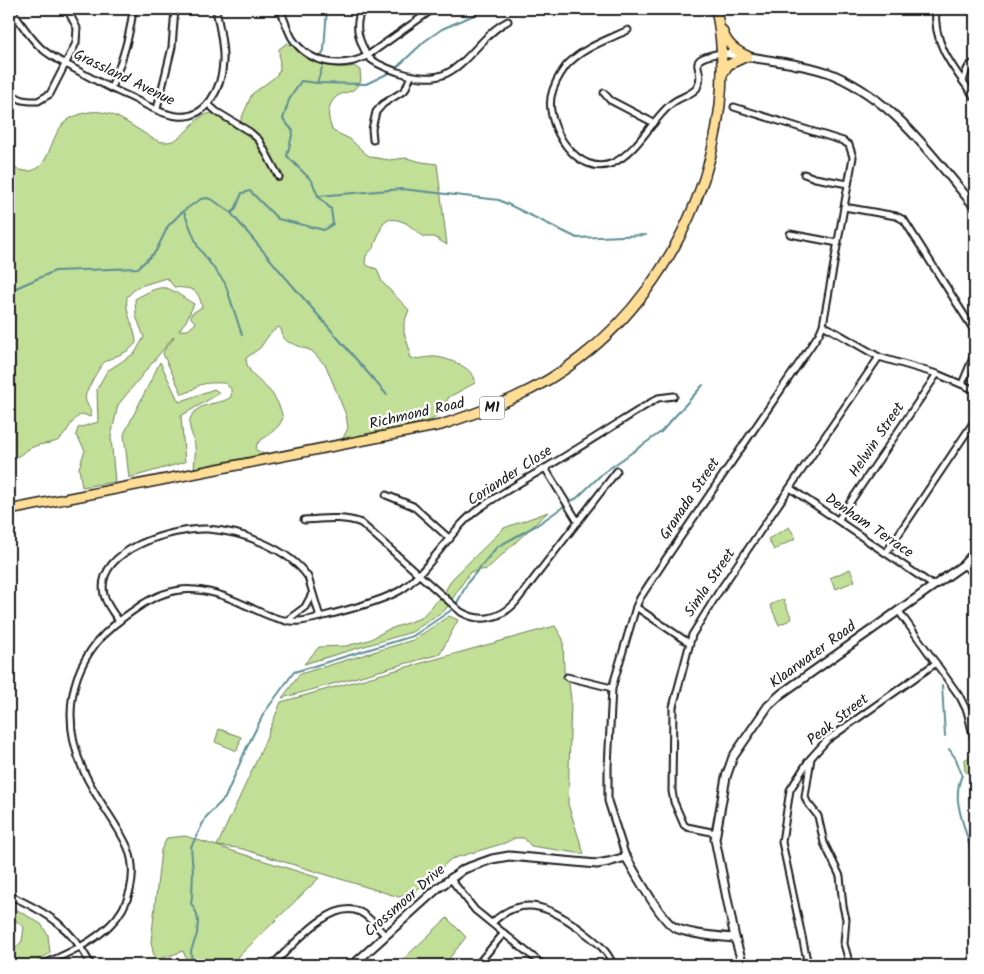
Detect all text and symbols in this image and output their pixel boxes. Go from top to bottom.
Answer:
street label: Grassland Avenue [69,43,179,113]
street label: Richmond Road [367,391,468,437]
road number: M1 [480,396,504,419]
street label: Helwin Street [843,397,911,482]
street label: Coriander Close [463,439,557,513]
street label: Granada Street [654,453,727,545]
street label: Denham Terrace [820,487,918,565]
street label: Simla Street [678,544,742,622]
street label: Klaarwater Road [765,615,862,695]
street label: Peak Street [802,688,874,752]
street label: Crossmoor Drive [359,859,451,943]

